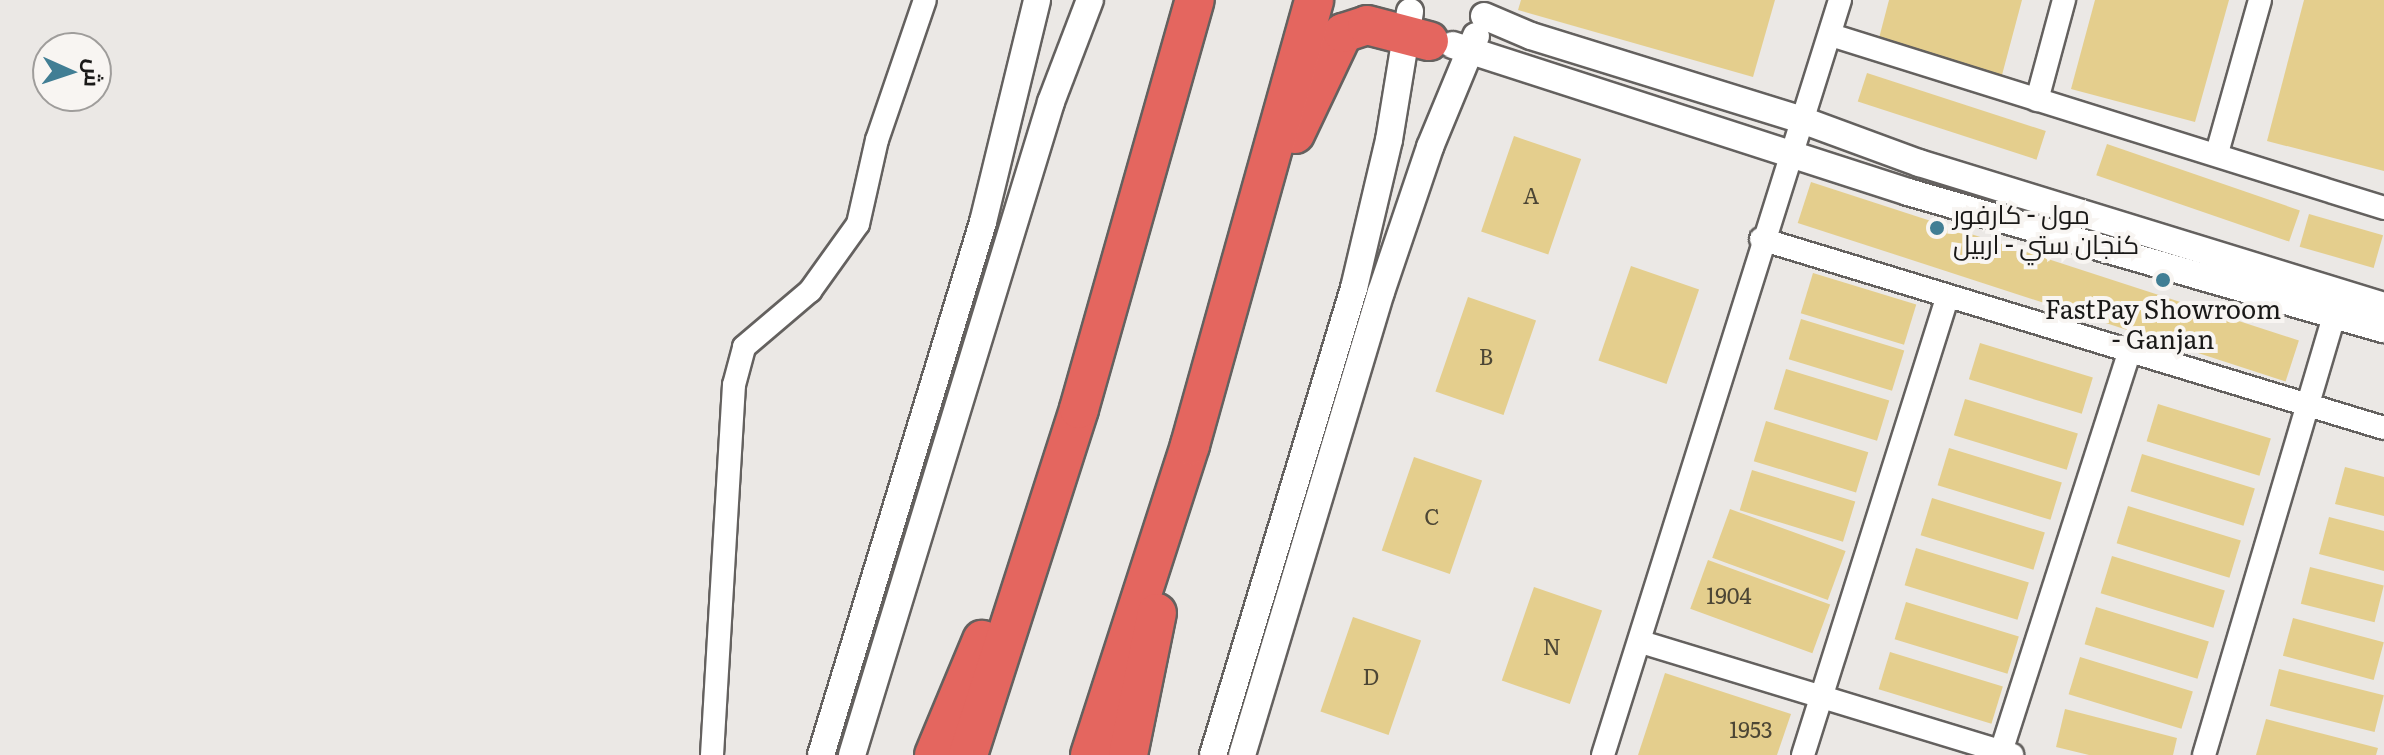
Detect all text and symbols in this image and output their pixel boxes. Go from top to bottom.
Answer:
north arrow [32,32,112,112]
text: ش [77,58,112,88]
house number: A [1523,182,1539,208]
place label: مول - كارفور كنجان ستي - اربيل [1953,197,2139,258]
marker: مول - كارفور كنجان ستي - اربيل [1928,219,1946,237]
marker: FastPay Showroom - Ganjan [2154,271,2172,289]
place label: FastPay Showroom - Ganjan [2045,292,2281,354]
house number: B [1479,343,1493,369]
house number: C [1424,503,1440,529]
house number: 1904 [1706,582,1752,608]
house number: N [1543,633,1561,659]
house number: D [1363,663,1379,689]
house number: 1953 [1729,716,1773,742]

